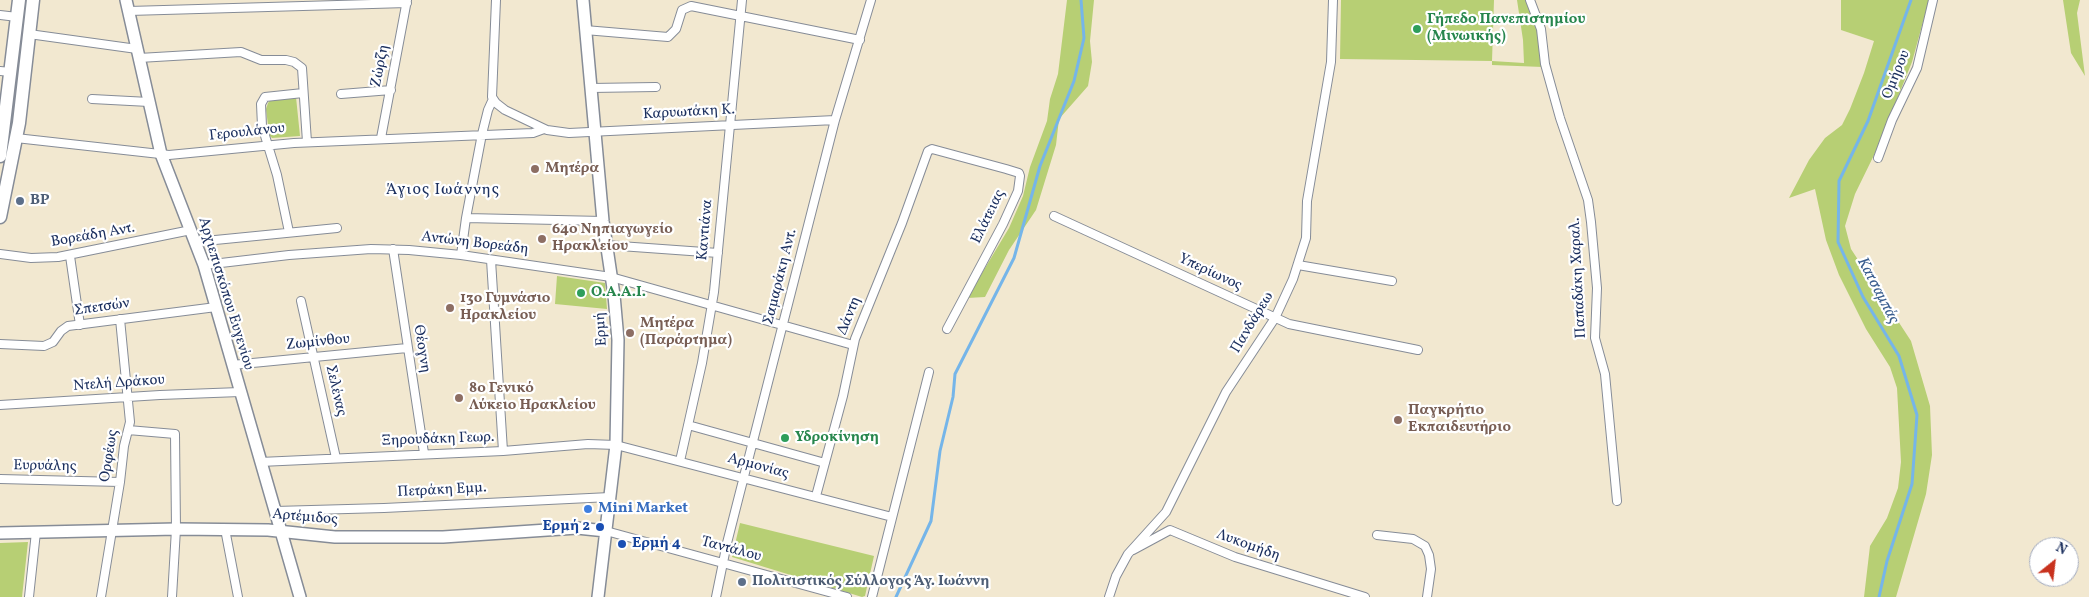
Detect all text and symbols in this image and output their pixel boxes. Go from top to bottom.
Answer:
place label: Γήπεδο Πανεπιστημίου (Μινωικής) [1427,11,1585,46]
marker: Γήπεδο Πανεπιστημίου (Μινωικής) [1411,23,1423,35]
street label: Ζώρζη [368,43,394,89]
street label: Ομήρου [1879,48,1915,102]
street label: Καρυωτάκη Κ. [643,102,735,124]
street label: Γερουλάνου [208,120,286,146]
place label: Μητέρα [545,160,599,178]
marker: Μητέρα [529,163,541,175]
district label: Άγιος Ιωάννης [384,181,502,201]
street label: Ελάτειας [968,187,1010,247]
place label: BP [30,192,50,210]
marker: BP [14,195,26,207]
street label: Καντιάνα [694,199,718,261]
street label: Αρχιεπισκόπου Ευγενίου [193,215,257,373]
street label: Παπαδάκη Χαραλ. [1567,217,1591,339]
street label: Βορεάδη Αντ. [50,220,136,252]
place label: 64ο Νηπιαγωγείο Ηρακλείου [552,221,673,256]
street label: Σαμαράκη Αντ. [760,227,802,327]
street label: Αντώνη Βορεάδη [420,228,530,260]
marker: 64ο Νηπιαγωγείο Ηρακλείου [536,233,548,245]
street label: Υπερίωνος [1175,250,1245,296]
water label: Κατσαμπάς [1852,255,1902,327]
place label: Ο.Α.Α.Ι. [591,284,646,302]
marker: Ο.Α.Α.Ι. [575,287,587,299]
street label: Πανδάρεω [1228,289,1278,357]
place label: 13o Γυμνάσιο Ηρακλείου [460,290,550,325]
street label: Δάντη [834,294,866,338]
street label: Σπετσών [73,295,131,321]
marker: 13o Γυμνάσιο Ηρακλείου [444,302,456,314]
street label: Ερμή [592,311,612,347]
place label: Μητέρα (Παράρτημα) [640,315,732,350]
street label: Θέογνη [408,324,434,374]
marker: Μητέρα (Παράρτημα) [624,327,636,339]
street label: Ζωμίνθου [285,331,351,355]
street label: Σελένας [320,364,350,418]
street label: Ντελή Δράκου [73,372,165,396]
place label: 8ο Γενικό Λύκειο Ηρακλείου [469,380,596,415]
marker: 8ο Γενικό Λύκειο Ηρακλείου [453,392,465,404]
place label: Παγκρήτιο Εκπαιδευτήριο [1408,402,1511,437]
marker: Παγκρήτιο Εκπαιδευτήριο [1392,414,1404,426]
street label: Ορφέως [97,429,123,483]
street label: Ξηρουδάκη Γεωρ. [381,429,495,451]
place label: Υδροκίνηση [795,429,879,447]
marker: Υδροκίνηση [779,432,791,444]
street label: Αρμονίας [725,450,791,484]
street label: Ευρυάλης [13,457,77,477]
street label: Πετράκη Εμμ. [397,480,487,502]
place label: Mini Market [598,500,688,518]
marker: Mini Market [582,503,594,515]
street label: Αρτέμιδος [271,506,339,530]
place label: Ερμή 2 [542,518,590,536]
marker: Ερμή 2 [594,521,606,533]
street label: Λυκομήδη [1214,526,1282,566]
street label: Ταντάλου [699,533,763,567]
place label: Ερμή 4 [632,535,681,553]
north arrow [2029,537,2079,587]
marker: Ερμή 4 [616,538,628,550]
text: N [2052,539,2070,560]
place label: Πολιτιστικός Σύλλογος Άγ. Ιωάννη [752,573,989,591]
marker: Πολιτιστικός Σύλλογος Άγ. Ιωάννη [736,576,748,588]

